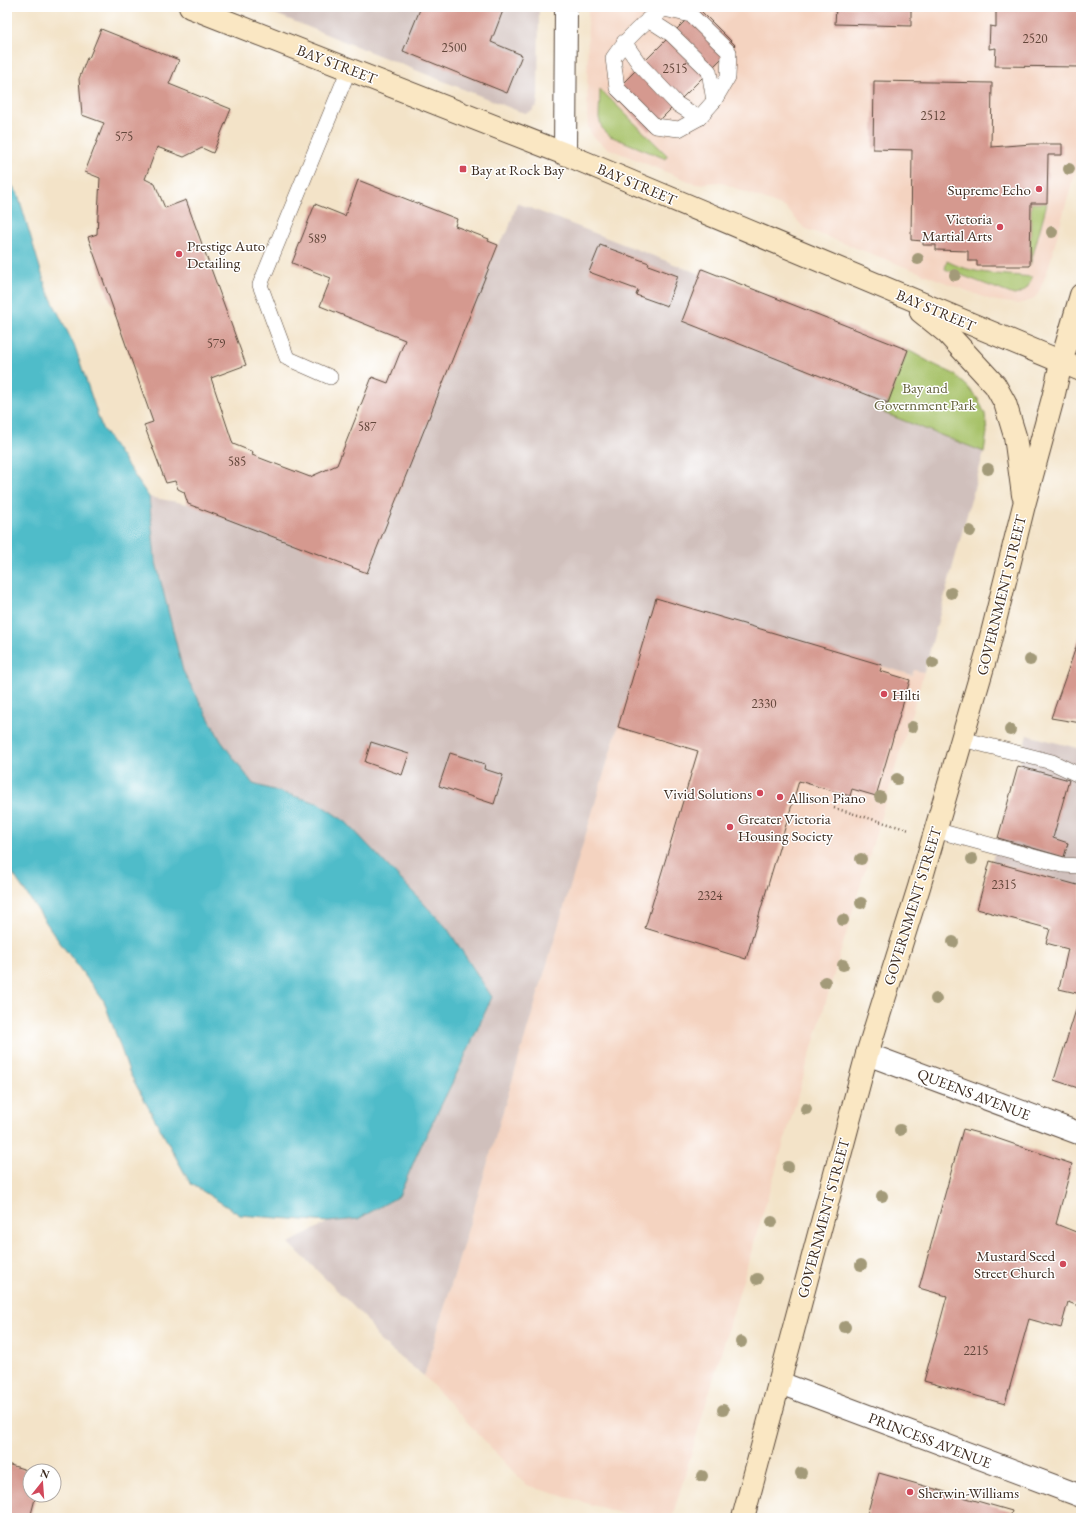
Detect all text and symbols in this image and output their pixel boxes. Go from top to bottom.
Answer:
house number: 2520 [1023,30,1047,47]
house number: 2500 [442,39,466,56]
street label: BAY STREET [294,40,381,88]
house number: 2515 [663,60,687,77]
house number: 2512 [921,107,946,124]
house number: 575 [115,128,133,145]
street label: BAY STREET [594,159,680,210]
place label: Bay at Rock Bay [471,160,565,179]
marker: Bay at Rock Bay [458,164,468,174]
place label: Supreme Echo [948,180,1031,199]
marker: Supreme Echo [1034,184,1044,194]
place label: Victoria Martial Arts [922,209,992,245]
marker: Victoria Martial Arts [995,222,1005,232]
house number: 589 [308,230,327,247]
place label: Prestige Auto Detailing [187,236,265,272]
marker: Prestige Auto Detailing [174,249,184,259]
street label: BAY STREET [893,285,979,336]
house number: 579 [207,335,226,352]
park label: Bay and Government Park [874,378,977,414]
house number: 587 [358,418,377,435]
house number: 585 [228,453,246,470]
street label: GOVERNMENT STREET [972,512,1030,677]
place label: Hilti [892,685,920,704]
marker: Hilti [879,689,889,699]
house number: 2330 [752,695,776,712]
place label: Vivid Solutions [663,784,752,803]
marker: Vivid Solutions [755,788,765,798]
place label: Allison Piano [787,788,866,807]
marker: Allison Piano [775,792,785,802]
place label: Greater Victoria Housing Society [738,809,833,845]
marker: Greater Victoria Housing Society [725,822,735,832]
street label: GOVERNMENT STREET [879,824,945,987]
house number: 2315 [992,876,1016,893]
house number: 2324 [698,887,723,904]
street label: QUEENS AVENUE [915,1064,1034,1124]
street label: GOVERNMENT STREET [793,1135,854,1300]
place label: Mustard Seed Street Church [974,1246,1055,1282]
marker: Mustard Seed Street Church [1058,1259,1068,1269]
house number: 2215 [964,1342,988,1359]
street label: PRINCESS AVENUE [866,1408,995,1472]
north arrow [22,1463,62,1503]
text: N [39,1465,51,1481]
place label: Sherwin-Williams [918,1483,1019,1502]
marker: Sherwin-Williams [905,1487,915,1497]

